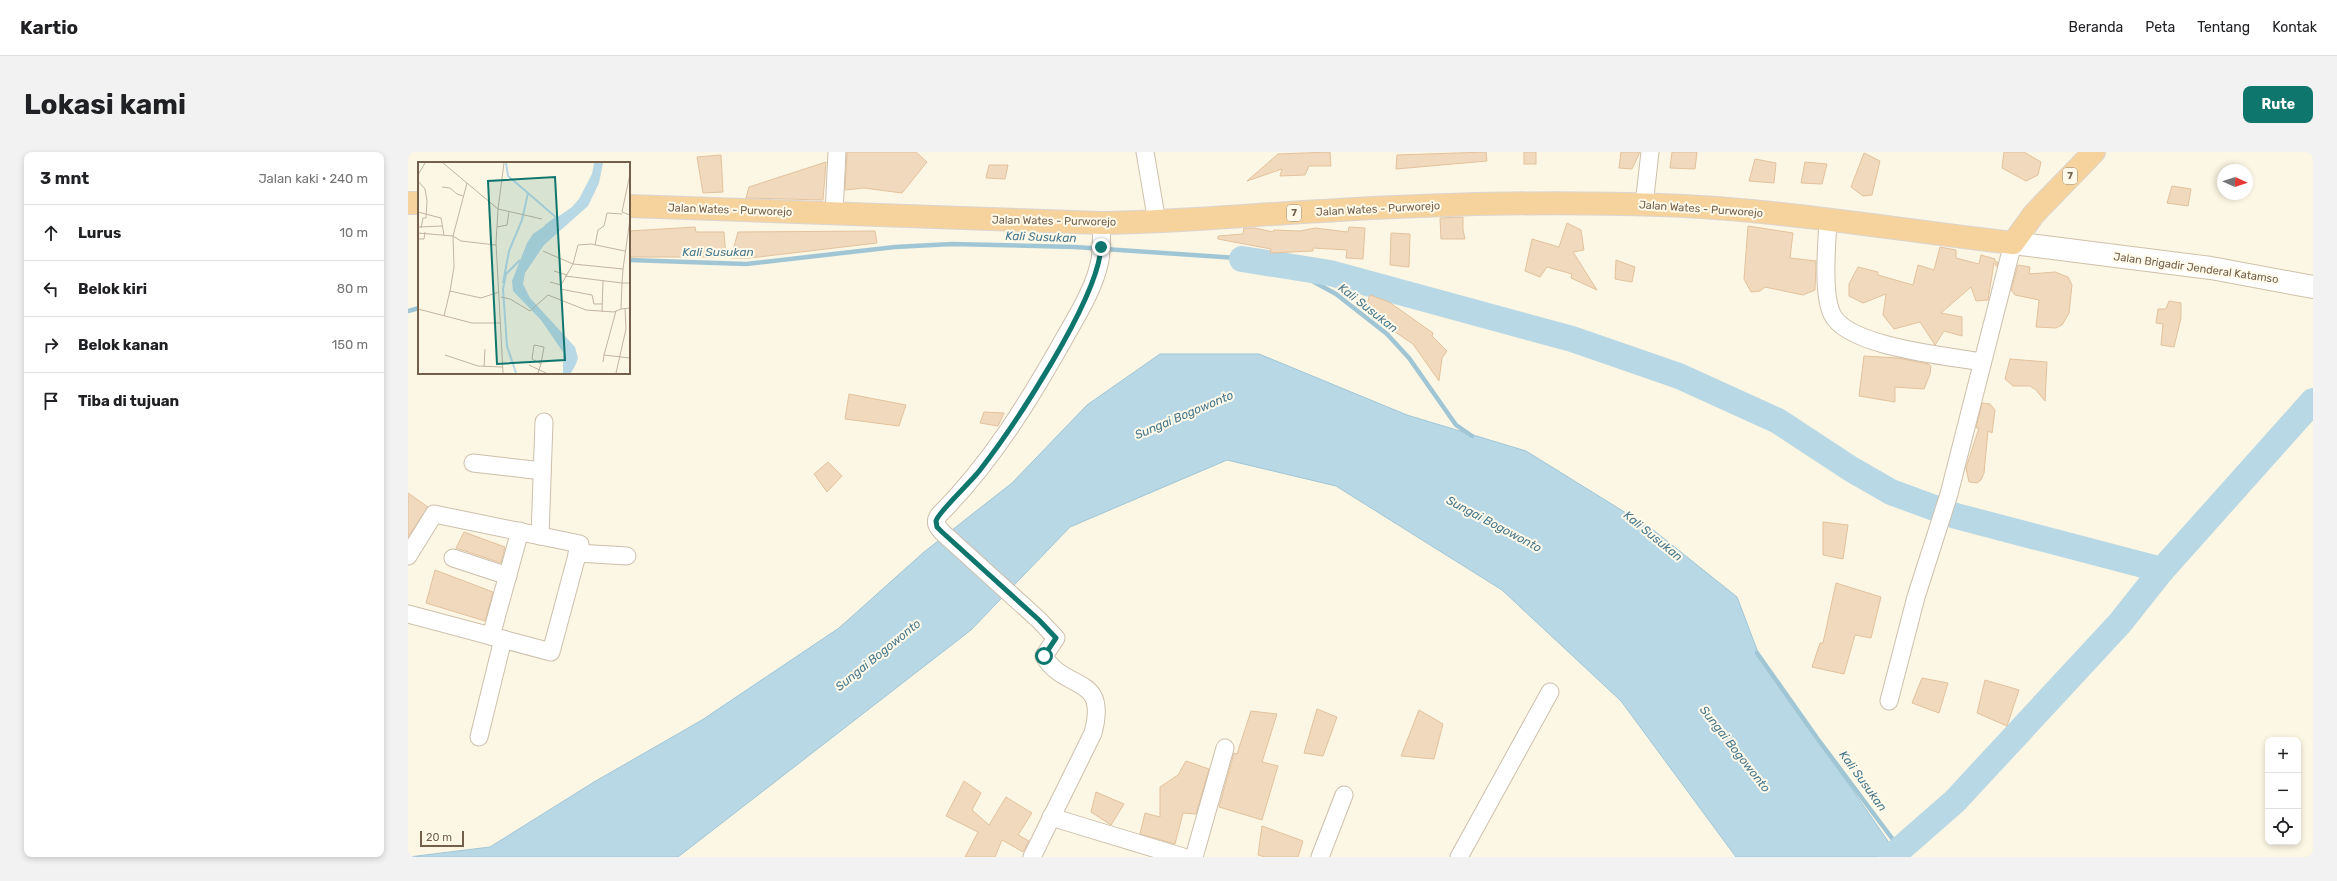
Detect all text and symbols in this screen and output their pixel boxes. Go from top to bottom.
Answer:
text: Kartio [20,16,78,39]
text: Beranda [2069,19,2123,36]
text: Peta [2145,19,2175,36]
text: Tentang [2197,19,2250,36]
text: Kontak [2272,19,2317,36]
button: Rute [2243,86,2313,123]
text: Lokasi kami [24,88,186,121]
inset map [418,162,630,374]
north arrow [2217,164,2253,200]
text: 3 mnt [40,168,89,188]
road number: 7 [2063,168,2077,184]
text: Jalan kaki · 240 m [258,171,368,186]
street label: Jalan Wates - Purworejo [1638,198,1764,220]
street label: Jalan Wates - Purworejo [1315,199,1441,219]
street label: Jalan Wates - Purworejo [668,201,792,219]
road number: 7 [1287,205,1301,221]
street label: Jalan Wates - Purworejo [992,213,1116,229]
icon: ahead [40,222,62,244]
text: Lurus [78,224,121,242]
text: 10 m [339,225,368,240]
water label: Kali Susukan [1005,229,1077,245]
route end [1092,238,1110,256]
water label: Kali Susukan [682,245,754,259]
street label: Jalan Brigadir Jenderal Katamso [2113,250,2279,286]
icon: left [40,278,62,300]
text: Belok kiri [78,280,147,298]
water label: Kali Susukan [1336,280,1400,336]
text: 80 m [337,281,368,296]
icon: right [40,334,62,356]
text: Belok kanan [78,336,168,354]
text: 150 m [332,337,368,352]
water label: Sungai Bogowonto [1133,388,1236,442]
icon: arrive [40,390,62,412]
text: Tiba di tujuan [78,392,179,410]
water label: Sungai Bogowonto [1444,493,1544,555]
water label: Kali Susukan [1621,508,1685,564]
water label: Sungai Bogowonto [832,616,924,694]
route start [1035,647,1053,665]
water label: Sungai Bogowonto [1697,703,1773,795]
map controls [2265,737,2301,845]
button: + [2265,737,2301,773]
water label: Kali Susukan [1836,748,1890,814]
button: − [2265,773,2301,809]
button: locate [2265,809,2301,845]
scale bar [420,829,464,848]
text: 20 m [426,831,452,844]

